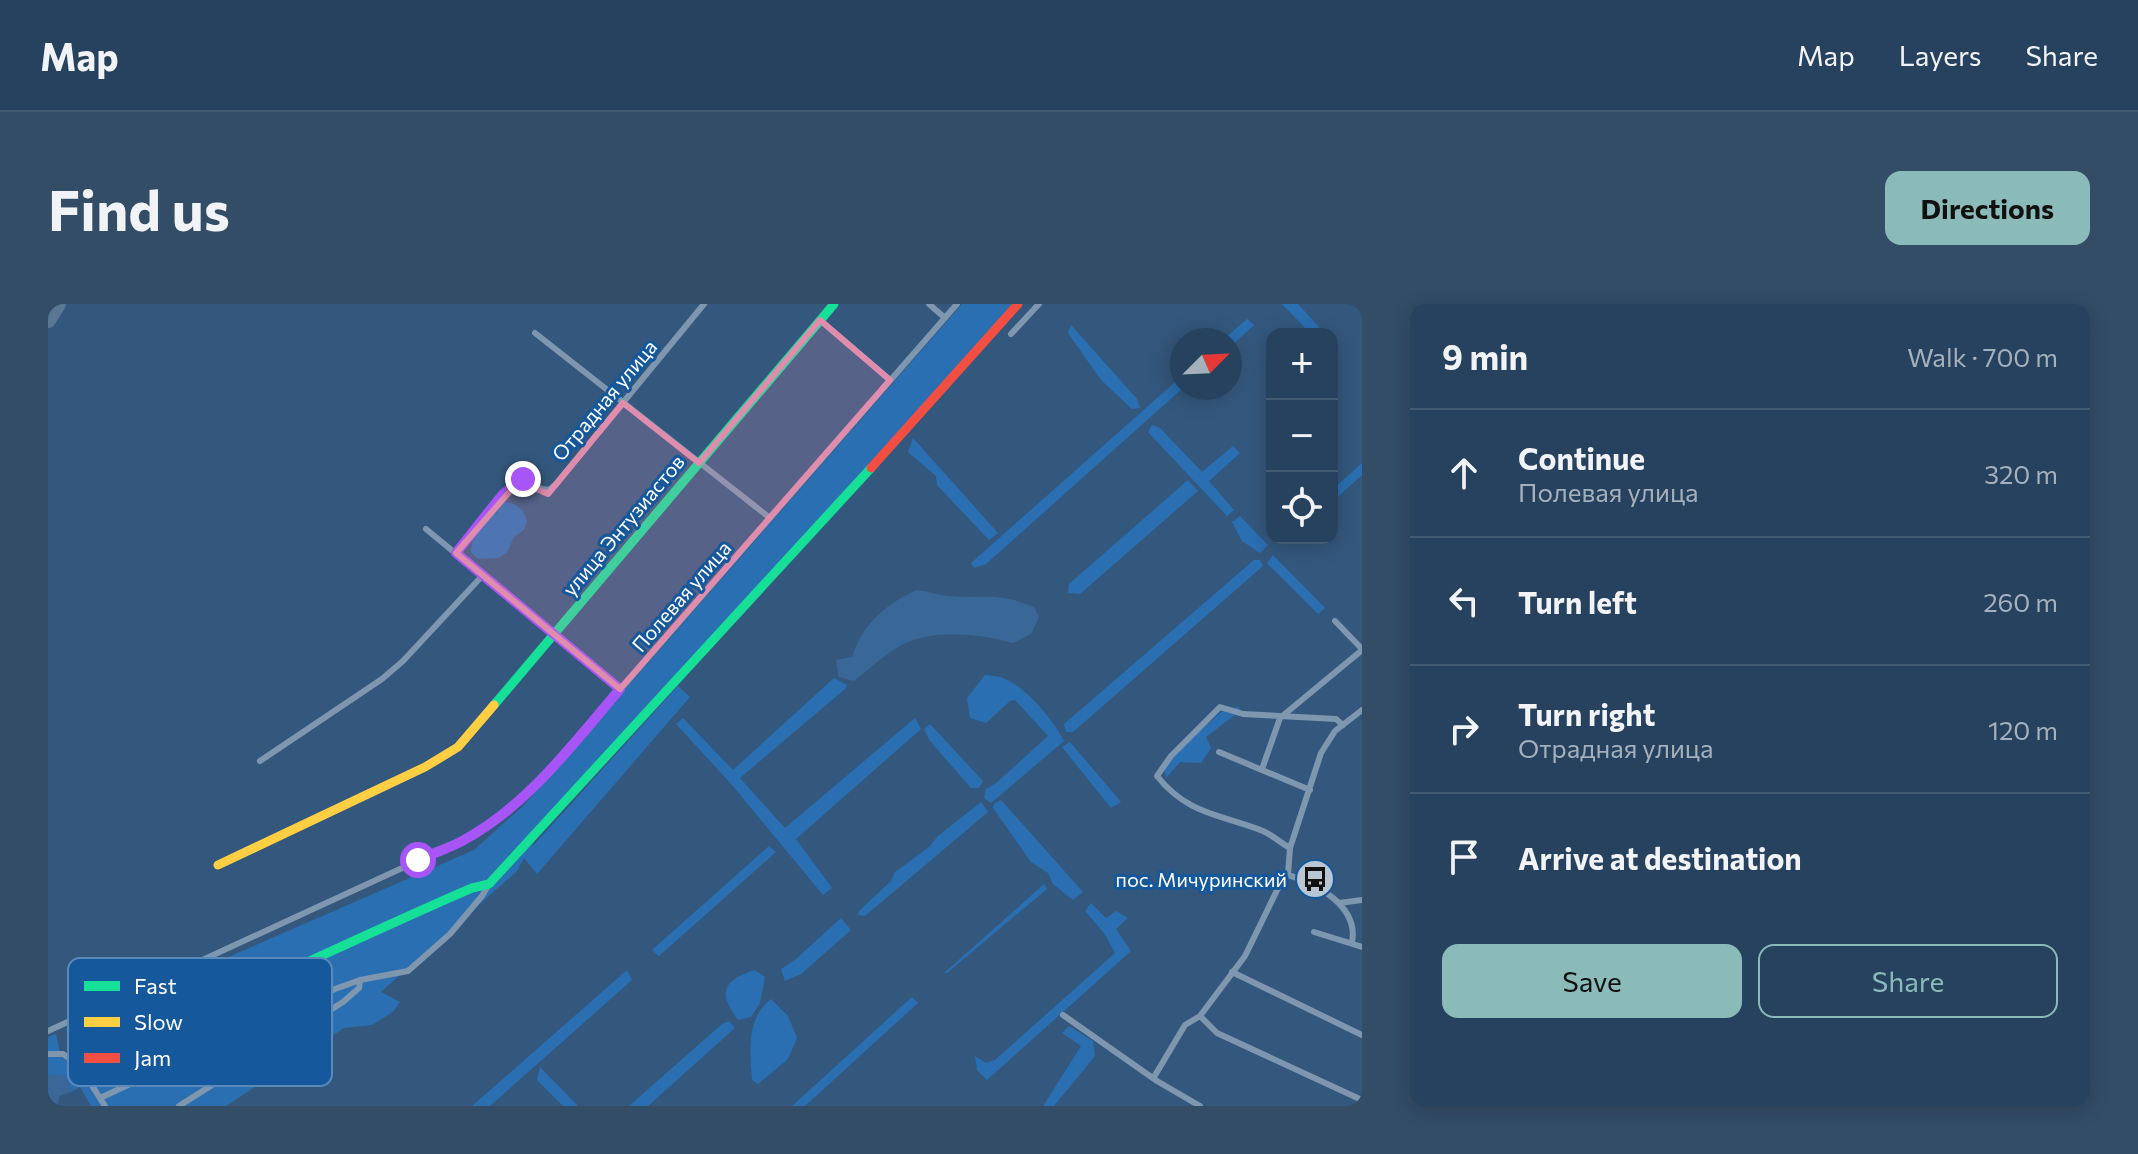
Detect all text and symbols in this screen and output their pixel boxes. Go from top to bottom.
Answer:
text: Map [40,32,119,79]
text: Map [1797,38,1855,72]
text: Layers [1899,38,1981,72]
text: Share [2025,38,2098,72]
button: Directions [1885,171,2090,245]
text: Find us [48,174,230,243]
north arrow [1170,328,1242,400]
map controls [1266,328,1338,544]
button: + [1266,328,1338,400]
street label: Отрадная улица [546,335,662,465]
text: 9 min [1442,335,1528,377]
text: Walk · 700 m [1907,341,2058,372]
button: − [1266,400,1338,472]
text: Continue [1518,439,1645,476]
street label: улица Энтузиастов [557,450,689,600]
icon: ahead [1442,451,1486,495]
text: 320 m [1984,458,2058,489]
route end [505,461,541,497]
button: locate [1266,472,1338,544]
text: Полевая улица [1518,476,1699,507]
street label: Полевая улица [626,536,736,656]
icon: left [1442,579,1486,623]
text: Turn left [1518,583,1637,620]
text: 260 m [1983,586,2058,617]
text: Turn right [1518,695,1655,732]
icon: right [1442,707,1486,751]
text: 120 m [1988,714,2058,745]
text: Отрадная улица [1518,732,1713,763]
icon: arrive [1442,835,1486,879]
text: Arrive at destination [1518,839,1802,876]
route start [400,842,436,878]
bus stop icon: пос. Мичуринский [1294,858,1336,900]
place label: пос. Мичуринский [1116,867,1287,891]
button: Save [1442,944,1742,1018]
button: Share [1758,944,2058,1018]
legend [68,958,332,1086]
text: Fast [134,972,177,999]
text: Slow [134,1008,183,1035]
text: Jam [134,1044,171,1071]

